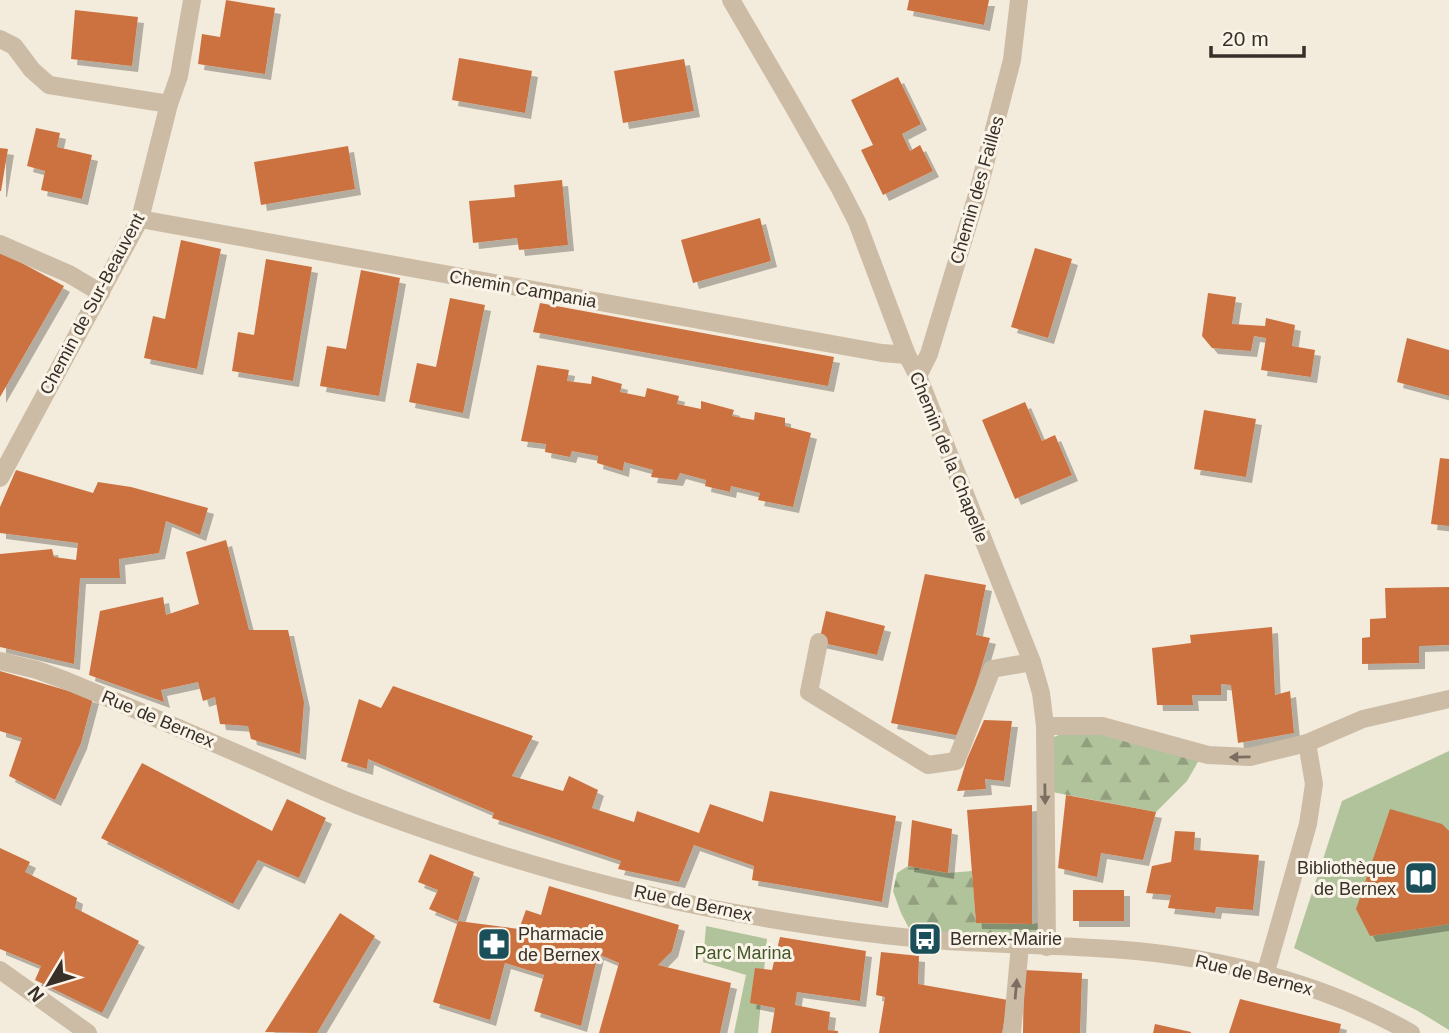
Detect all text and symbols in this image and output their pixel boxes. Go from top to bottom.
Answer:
scale bar [1211,14,1304,58]
text: 20 m [1222,27,1269,50]
street label: Chemin des Failles [946,114,1008,266]
street label: Chemin de Sur-Beauvent [36,210,148,398]
street label: Chemin Campania [448,266,599,312]
street label: Chemin de la Chapelle [906,369,992,545]
street label: Rue de Bernex [99,686,217,752]
one-way arrow [1229,751,1251,763]
one-way arrow [1039,784,1051,806]
place label: Bibliothèque de Bernex [1297,858,1396,899]
library icon: Bibliothèque de Bernex [1402,859,1440,897]
street label: Rue de Bernex [632,881,754,925]
bus stop icon: Bernex-Mairie [906,920,944,958]
place label: Pharmacie de Bernex [518,924,604,965]
pharmacy icon: Pharmacie de Bernex [475,925,513,963]
place label: Bernex-Mairie [950,929,1062,949]
park label: Parc Marina [694,943,793,963]
north arrow [14,949,84,1019]
street label: Rue de Bernex [1193,951,1315,999]
one-way arrow [1011,978,1022,1000]
text: N [23,982,48,1006]

